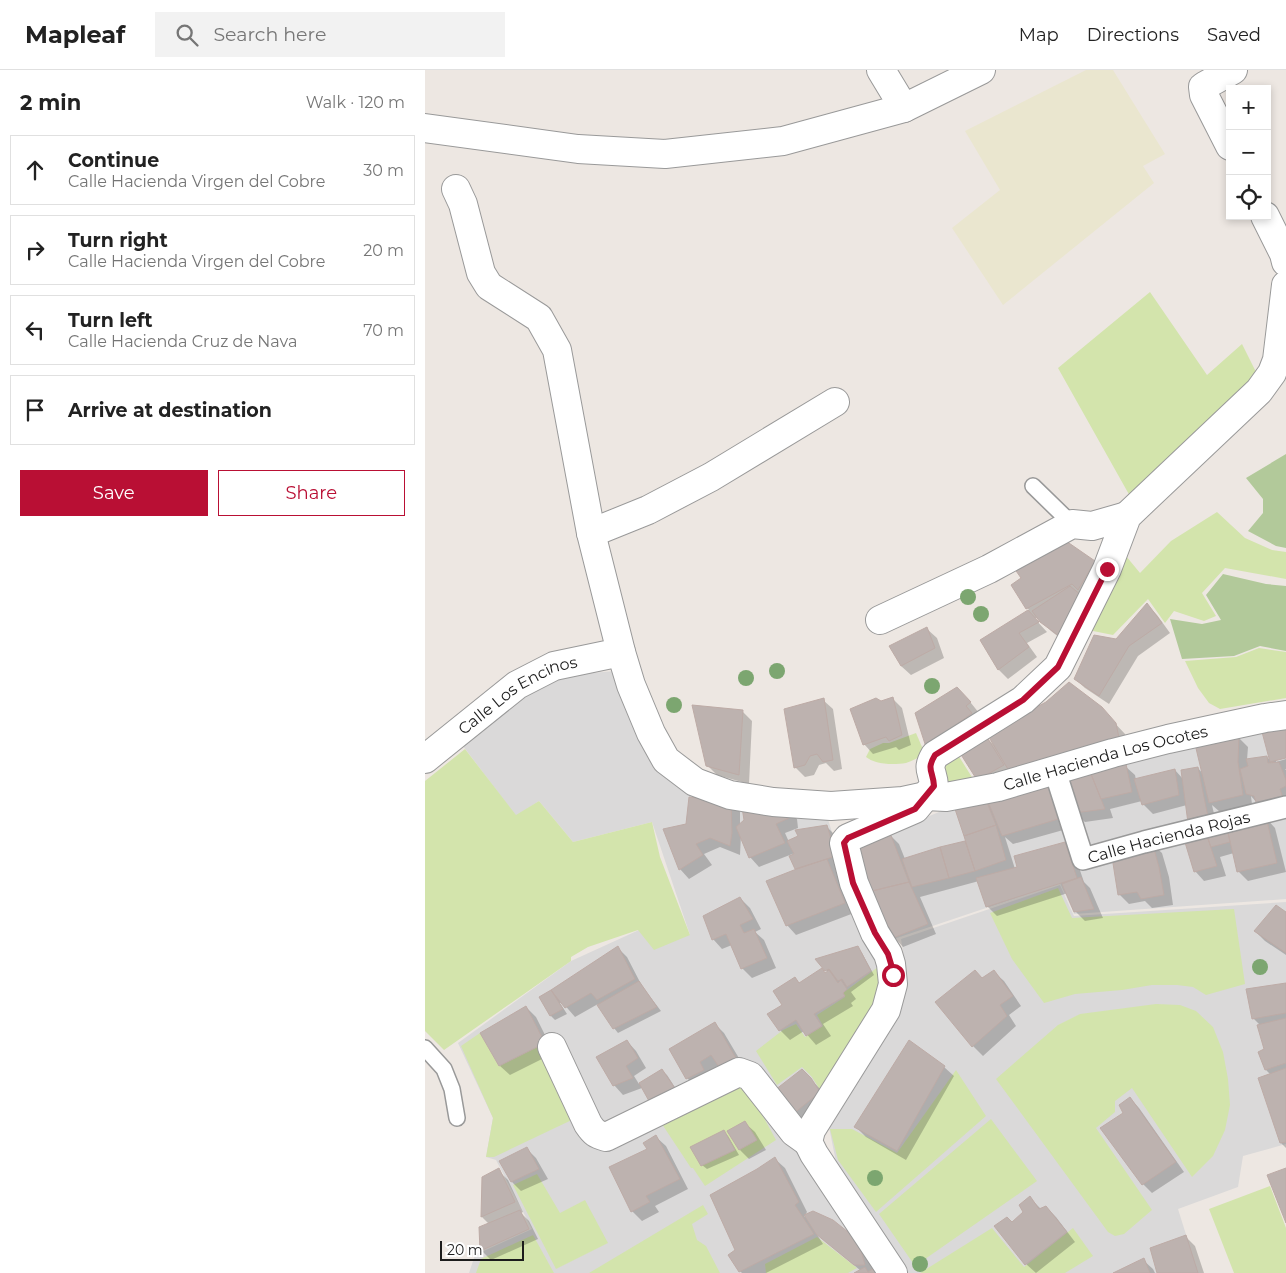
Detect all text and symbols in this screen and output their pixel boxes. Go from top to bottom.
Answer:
search box [155,12,505,57]
text: Mapleaf [25,20,125,49]
icon: search [173,21,201,49]
text: Search here [213,23,326,46]
text: Map [1019,24,1059,46]
text: Directions [1087,24,1179,46]
text: Saved [1207,24,1261,46]
map controls [1226,85,1271,220]
button: + [1226,85,1271,130]
text: 2 min [20,90,81,115]
text: Walk · 120 m [306,93,405,112]
button: − [1226,130,1271,175]
text: Continue [68,149,159,172]
icon: ahead [21,156,49,184]
text: 30 m [363,161,404,180]
text: Calle Hacienda Virgen del Cobre [68,172,326,191]
button: locate [1226,175,1271,220]
text: Turn right [68,229,168,252]
icon: right [21,236,49,264]
text: 20 m [363,241,404,260]
text: Calle Hacienda Virgen del Cobre [68,252,326,271]
text: Turn left [68,309,153,332]
icon: left [21,316,49,344]
text: 70 m [363,321,404,340]
text: Calle Hacienda Cruz de Nava [68,332,297,351]
icon: arrive [21,396,49,424]
text: Arrive at destination [68,399,272,422]
button: Save [20,470,208,516]
button: Share [218,470,405,516]
route end [1096,558,1119,581]
street label: Calle Los Encinos [454,652,579,738]
street label: Calle Hacienda Los Ocotes [1001,721,1210,794]
street label: Calle Hacienda Rojas [1085,807,1252,867]
route start [882,964,905,987]
scale bar [440,1238,524,1261]
text: 20 m [447,1241,483,1259]

